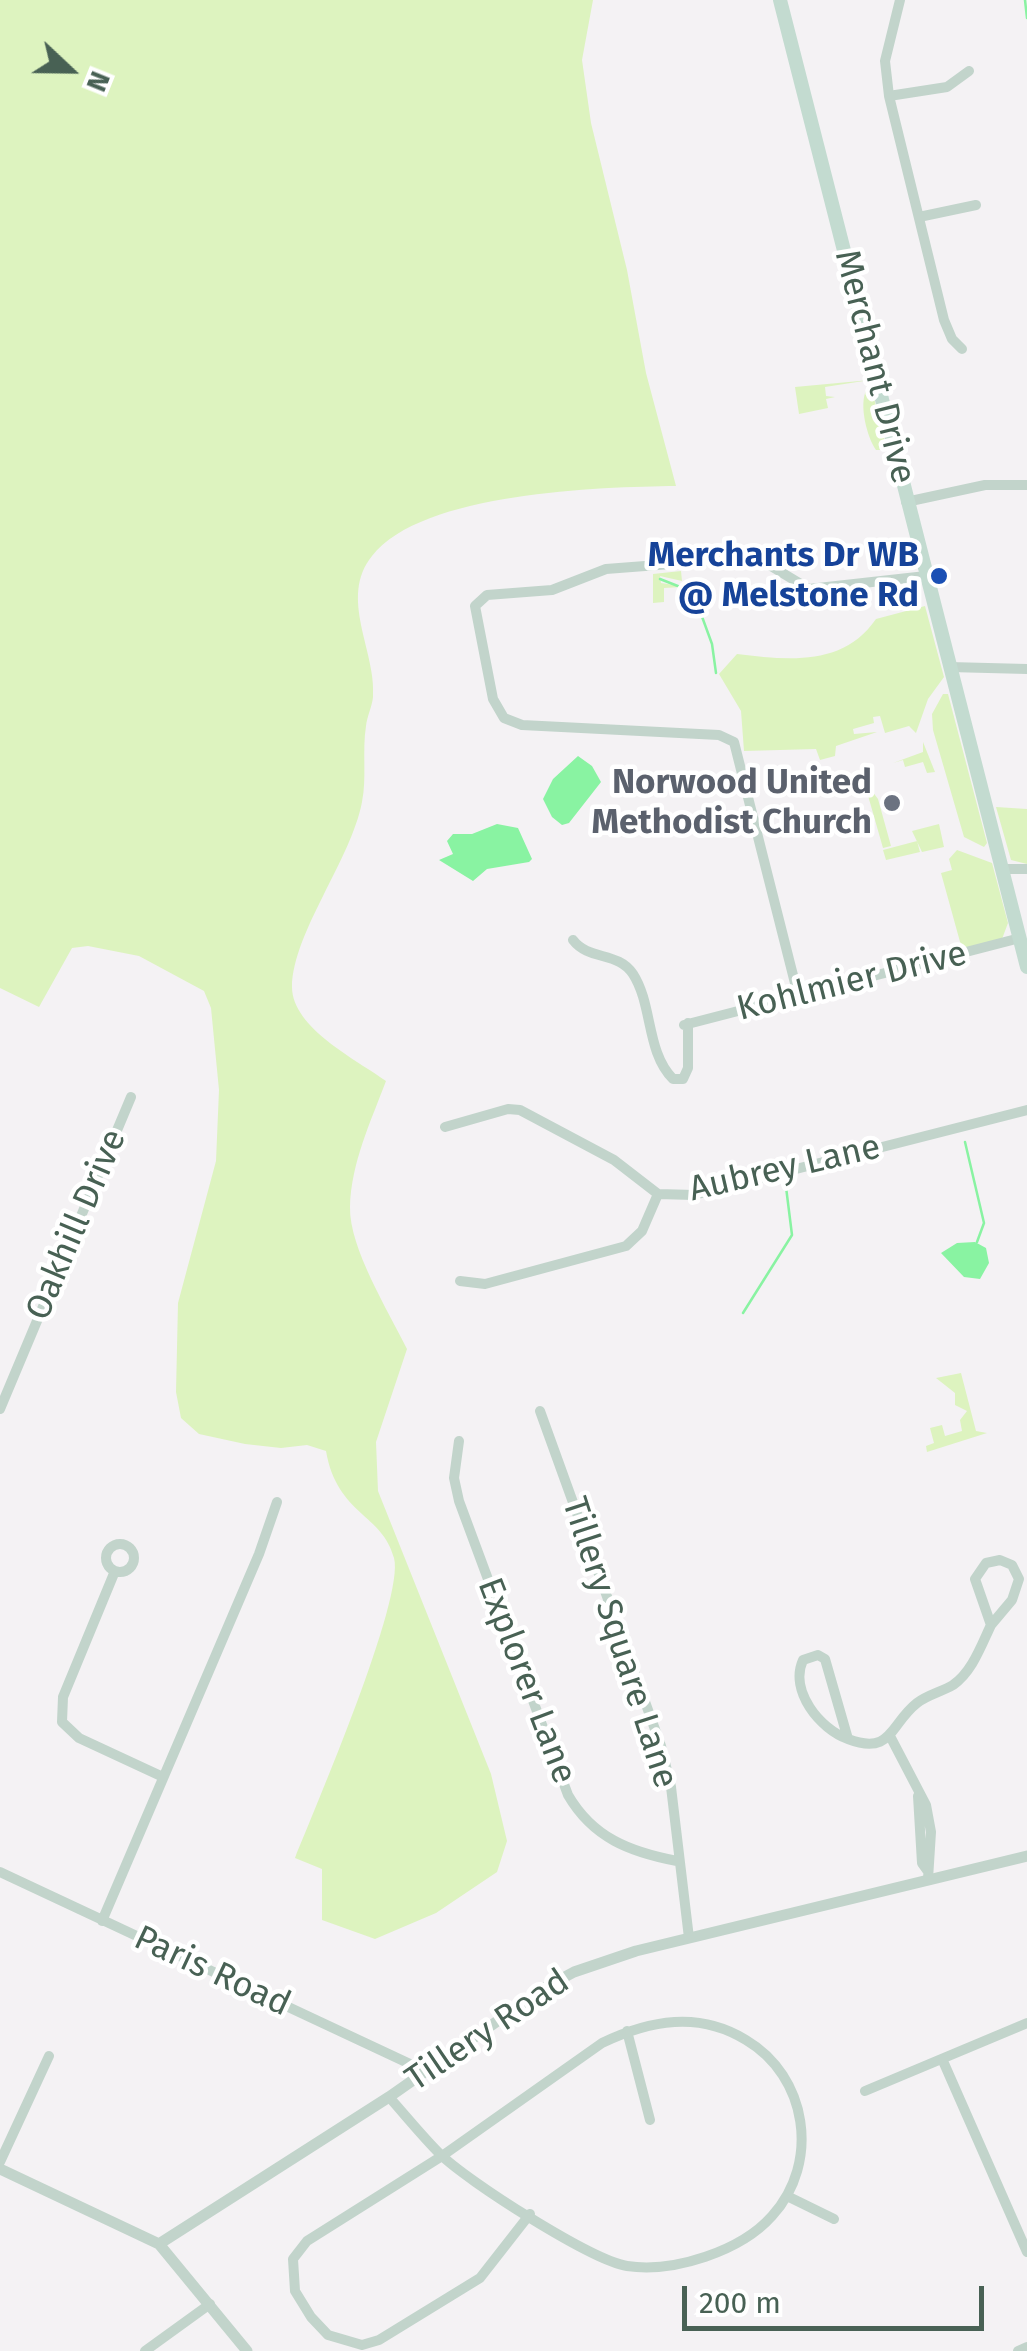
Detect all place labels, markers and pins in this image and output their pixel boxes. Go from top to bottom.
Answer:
place label: Merchants Dr WB @ Melstone Rd [648,535,919,617]
marker: Merchants Dr WB @ Melstone Rd [928,565,950,587]
place label: Norwood United Methodist Church [592,762,872,844]
marker: Norwood United Methodist Church [881,792,903,814]

